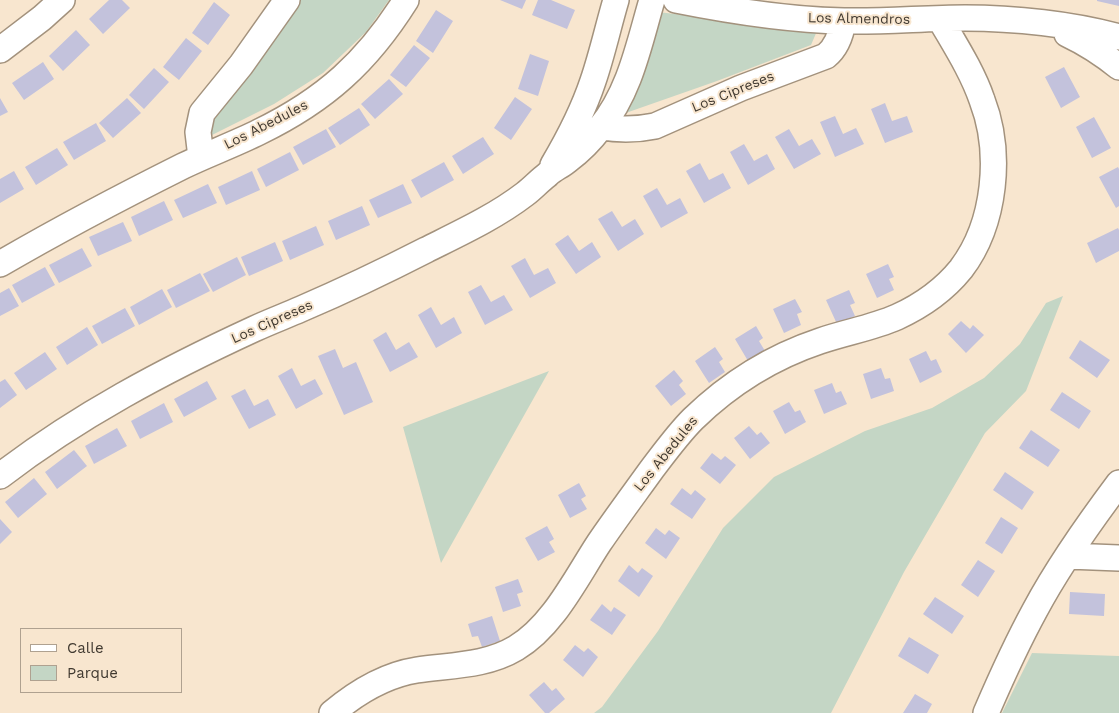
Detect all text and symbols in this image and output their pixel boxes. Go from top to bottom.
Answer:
street label: Los Almendros [808,10,910,28]
street label: Los Cipreses [689,68,777,116]
street label: Los Abedules [221,97,311,153]
street label: Los Cipreses [229,297,315,347]
street label: Los Abedules [631,413,701,495]
legend [20,628,182,693]
text: Calle [67,639,104,657]
text: Parque [67,664,118,682]

